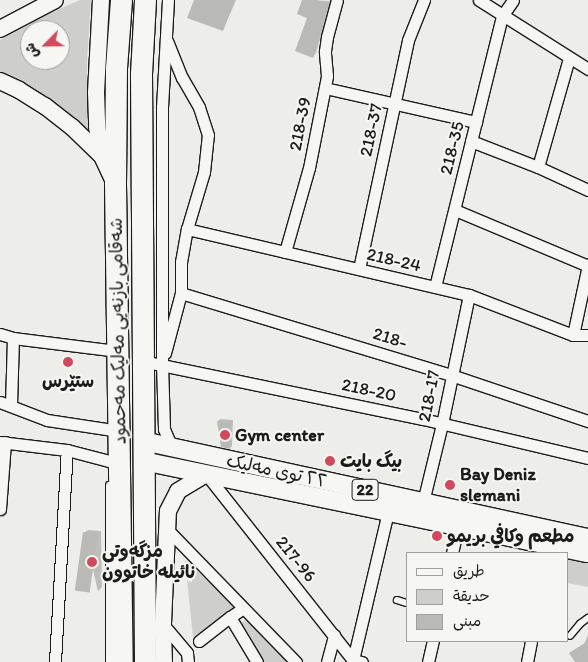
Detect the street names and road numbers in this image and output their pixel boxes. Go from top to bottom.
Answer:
street label: 218-39 [284,95,316,153]
street label: 218-37 [355,102,387,158]
street label: 218-35 [435,119,469,177]
street label: شەقامی بازنەیی مەلیک مەحمود [105,217,131,445]
street label: 218-24 [365,243,423,277]
street label: 218- [370,323,410,353]
street label: 218-17 [413,368,445,424]
street label: 218-20 [340,374,398,406]
street label: ٢٢ توی مەلیک [224,450,330,492]
road number: 22 [351,476,379,504]
street label: 217-96 [271,532,321,586]

